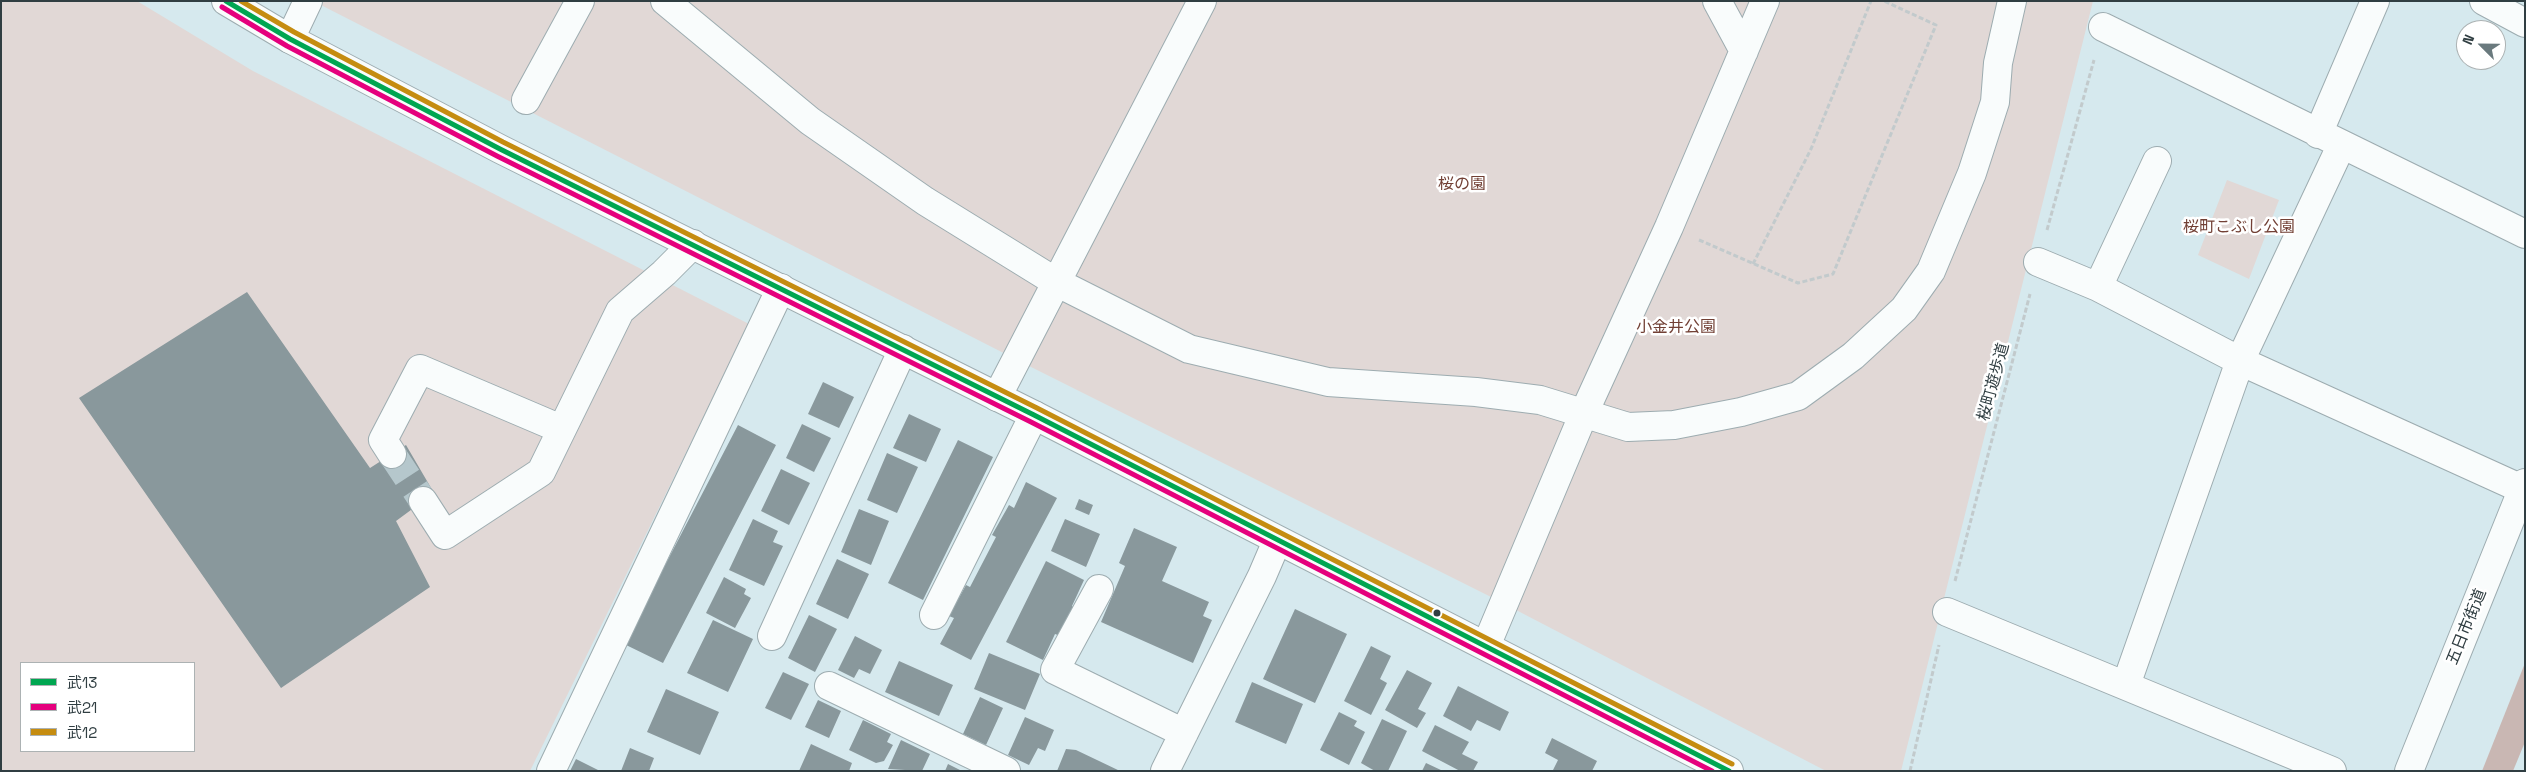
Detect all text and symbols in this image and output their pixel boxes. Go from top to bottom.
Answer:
north arrow [2456,20,2506,70]
text: N [2458,32,2478,47]
park label: 桜の園 [1438,175,1486,195]
park label: 桜町こぶし公園 [2183,218,2295,238]
park label: 小金井公園 [1636,318,1716,338]
street label: 桜町遊歩道 [1974,341,2014,423]
street label: 五日市街道 [2443,586,2491,668]
unlabelled marker [1432,608,1442,618]
legend [20,662,195,752]
text: 武13 [67,673,97,692]
text: 武21 [67,698,97,717]
text: 武12 [67,723,97,742]

